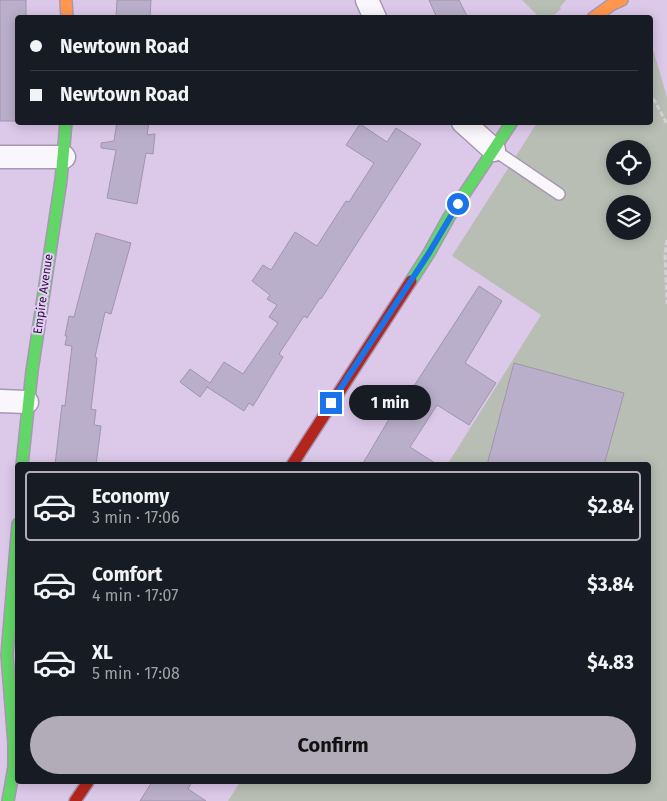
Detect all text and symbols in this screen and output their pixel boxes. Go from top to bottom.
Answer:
text: Newtown Road [60,35,189,58]
text: Newtown Road [60,83,189,106]
map controls [606,140,651,240]
button: locate [606,140,651,185]
route start [447,193,469,215]
button: layers [606,195,651,240]
street label: Empire Avenue [30,253,56,335]
callout: 1 min [348,386,431,420]
route end [320,392,342,414]
text: 1 min [371,393,409,412]
icon: car [32,484,77,529]
text: Economy [92,485,169,508]
text: $2.84 [588,495,634,518]
text: 3 min · 17:06 [92,508,179,527]
icon: car [32,562,77,607]
text: Comfort [92,563,162,586]
text: $3.84 [587,573,634,596]
text: 4 min · 17:07 [92,586,178,605]
icon: car [32,640,77,685]
text: XL [92,641,113,664]
text: $4.83 [587,651,634,674]
text: 5 min · 17:08 [92,664,180,683]
button: Confirm [30,716,636,774]

